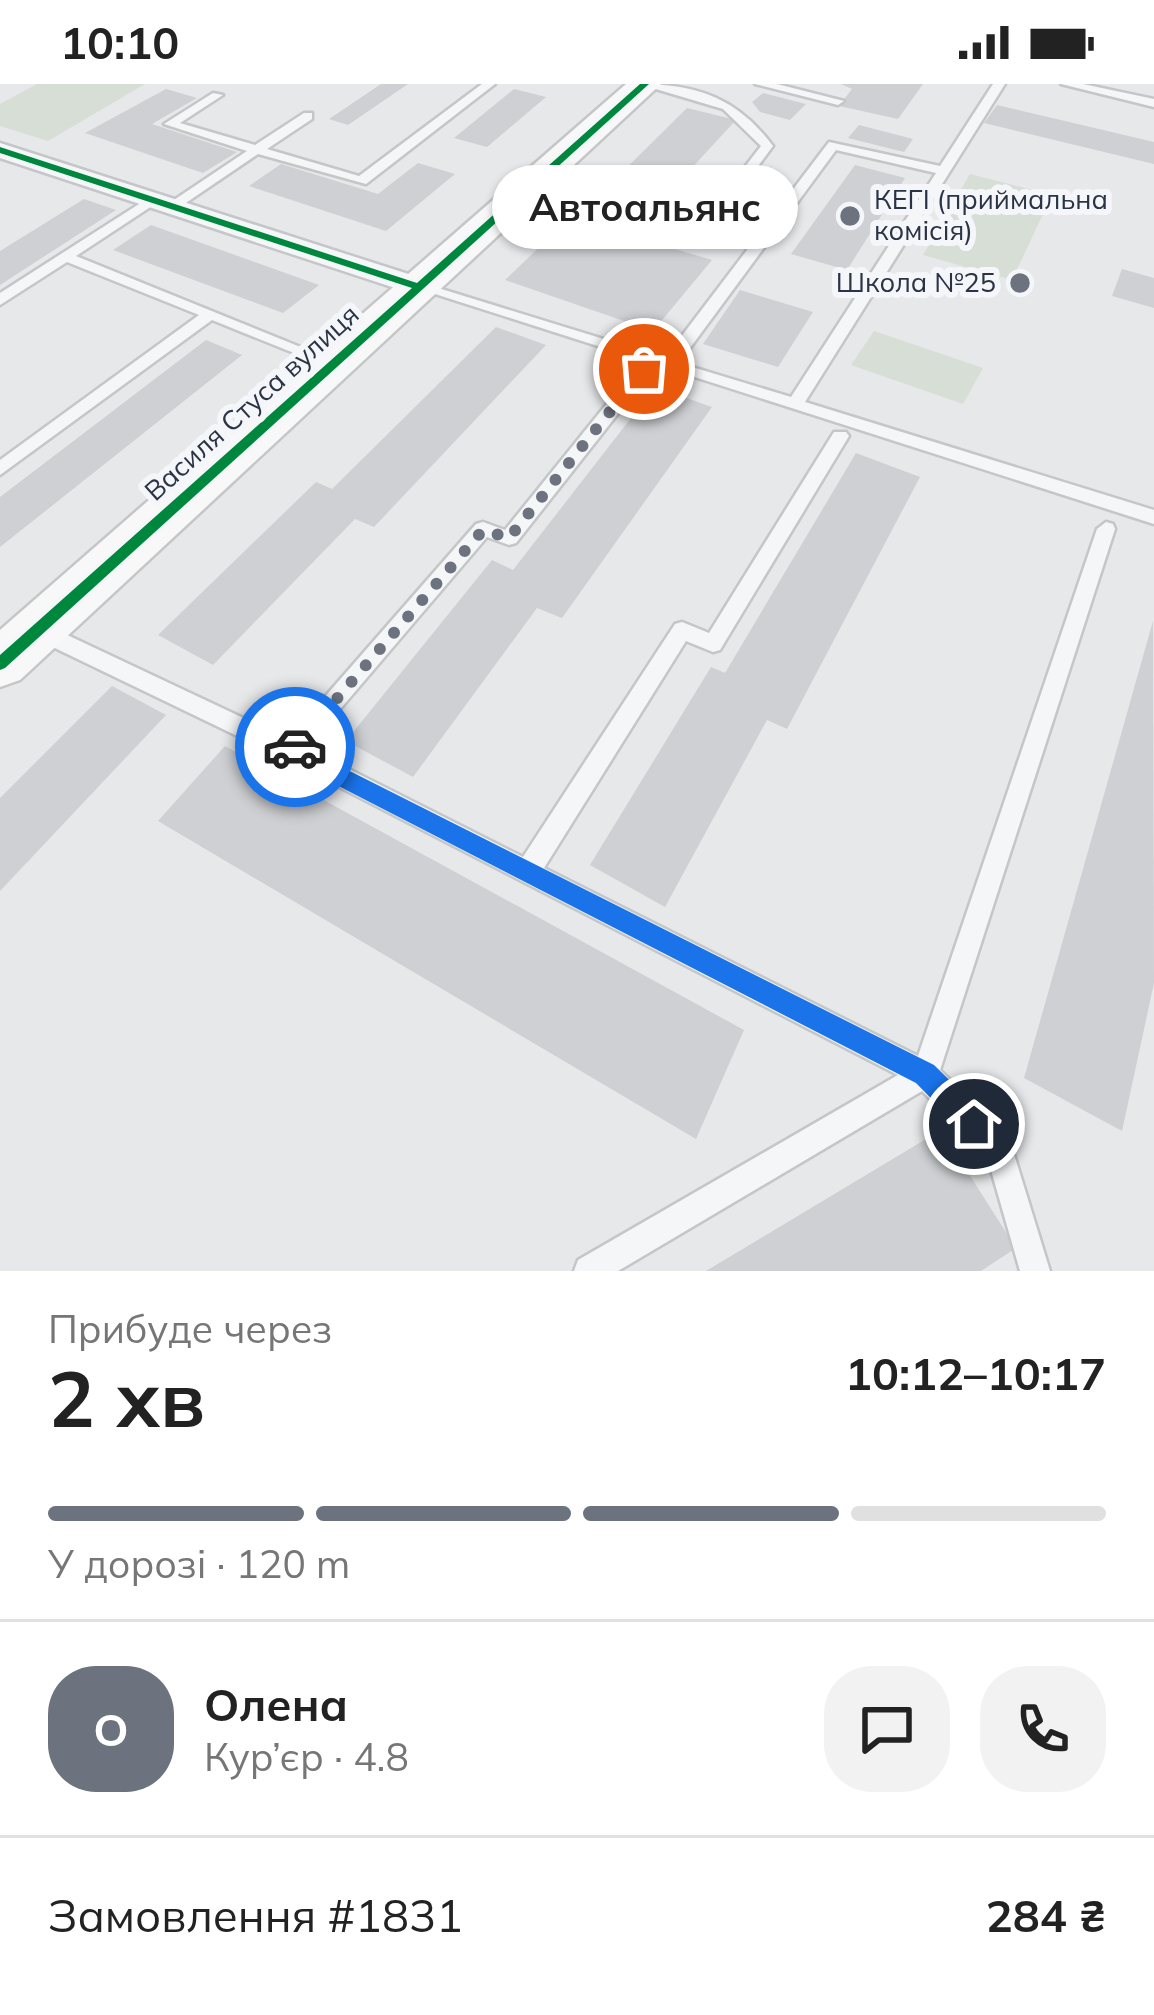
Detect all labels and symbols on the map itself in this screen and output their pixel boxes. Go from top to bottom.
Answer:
callout: Автоальянс [491,165,797,249]
place label: КЕГІ (приймальна комісія) [874,182,1108,247]
marker: КЕГІ (приймальна комісія) [837,203,863,229]
place label: Школа №25 [836,265,996,299]
marker: Школа №25 [1007,270,1033,296]
street label: Василя Стуса вулиця [137,297,366,507]
pin [593,318,695,420]
courier [235,687,355,807]
pin [923,1073,1025,1175]

